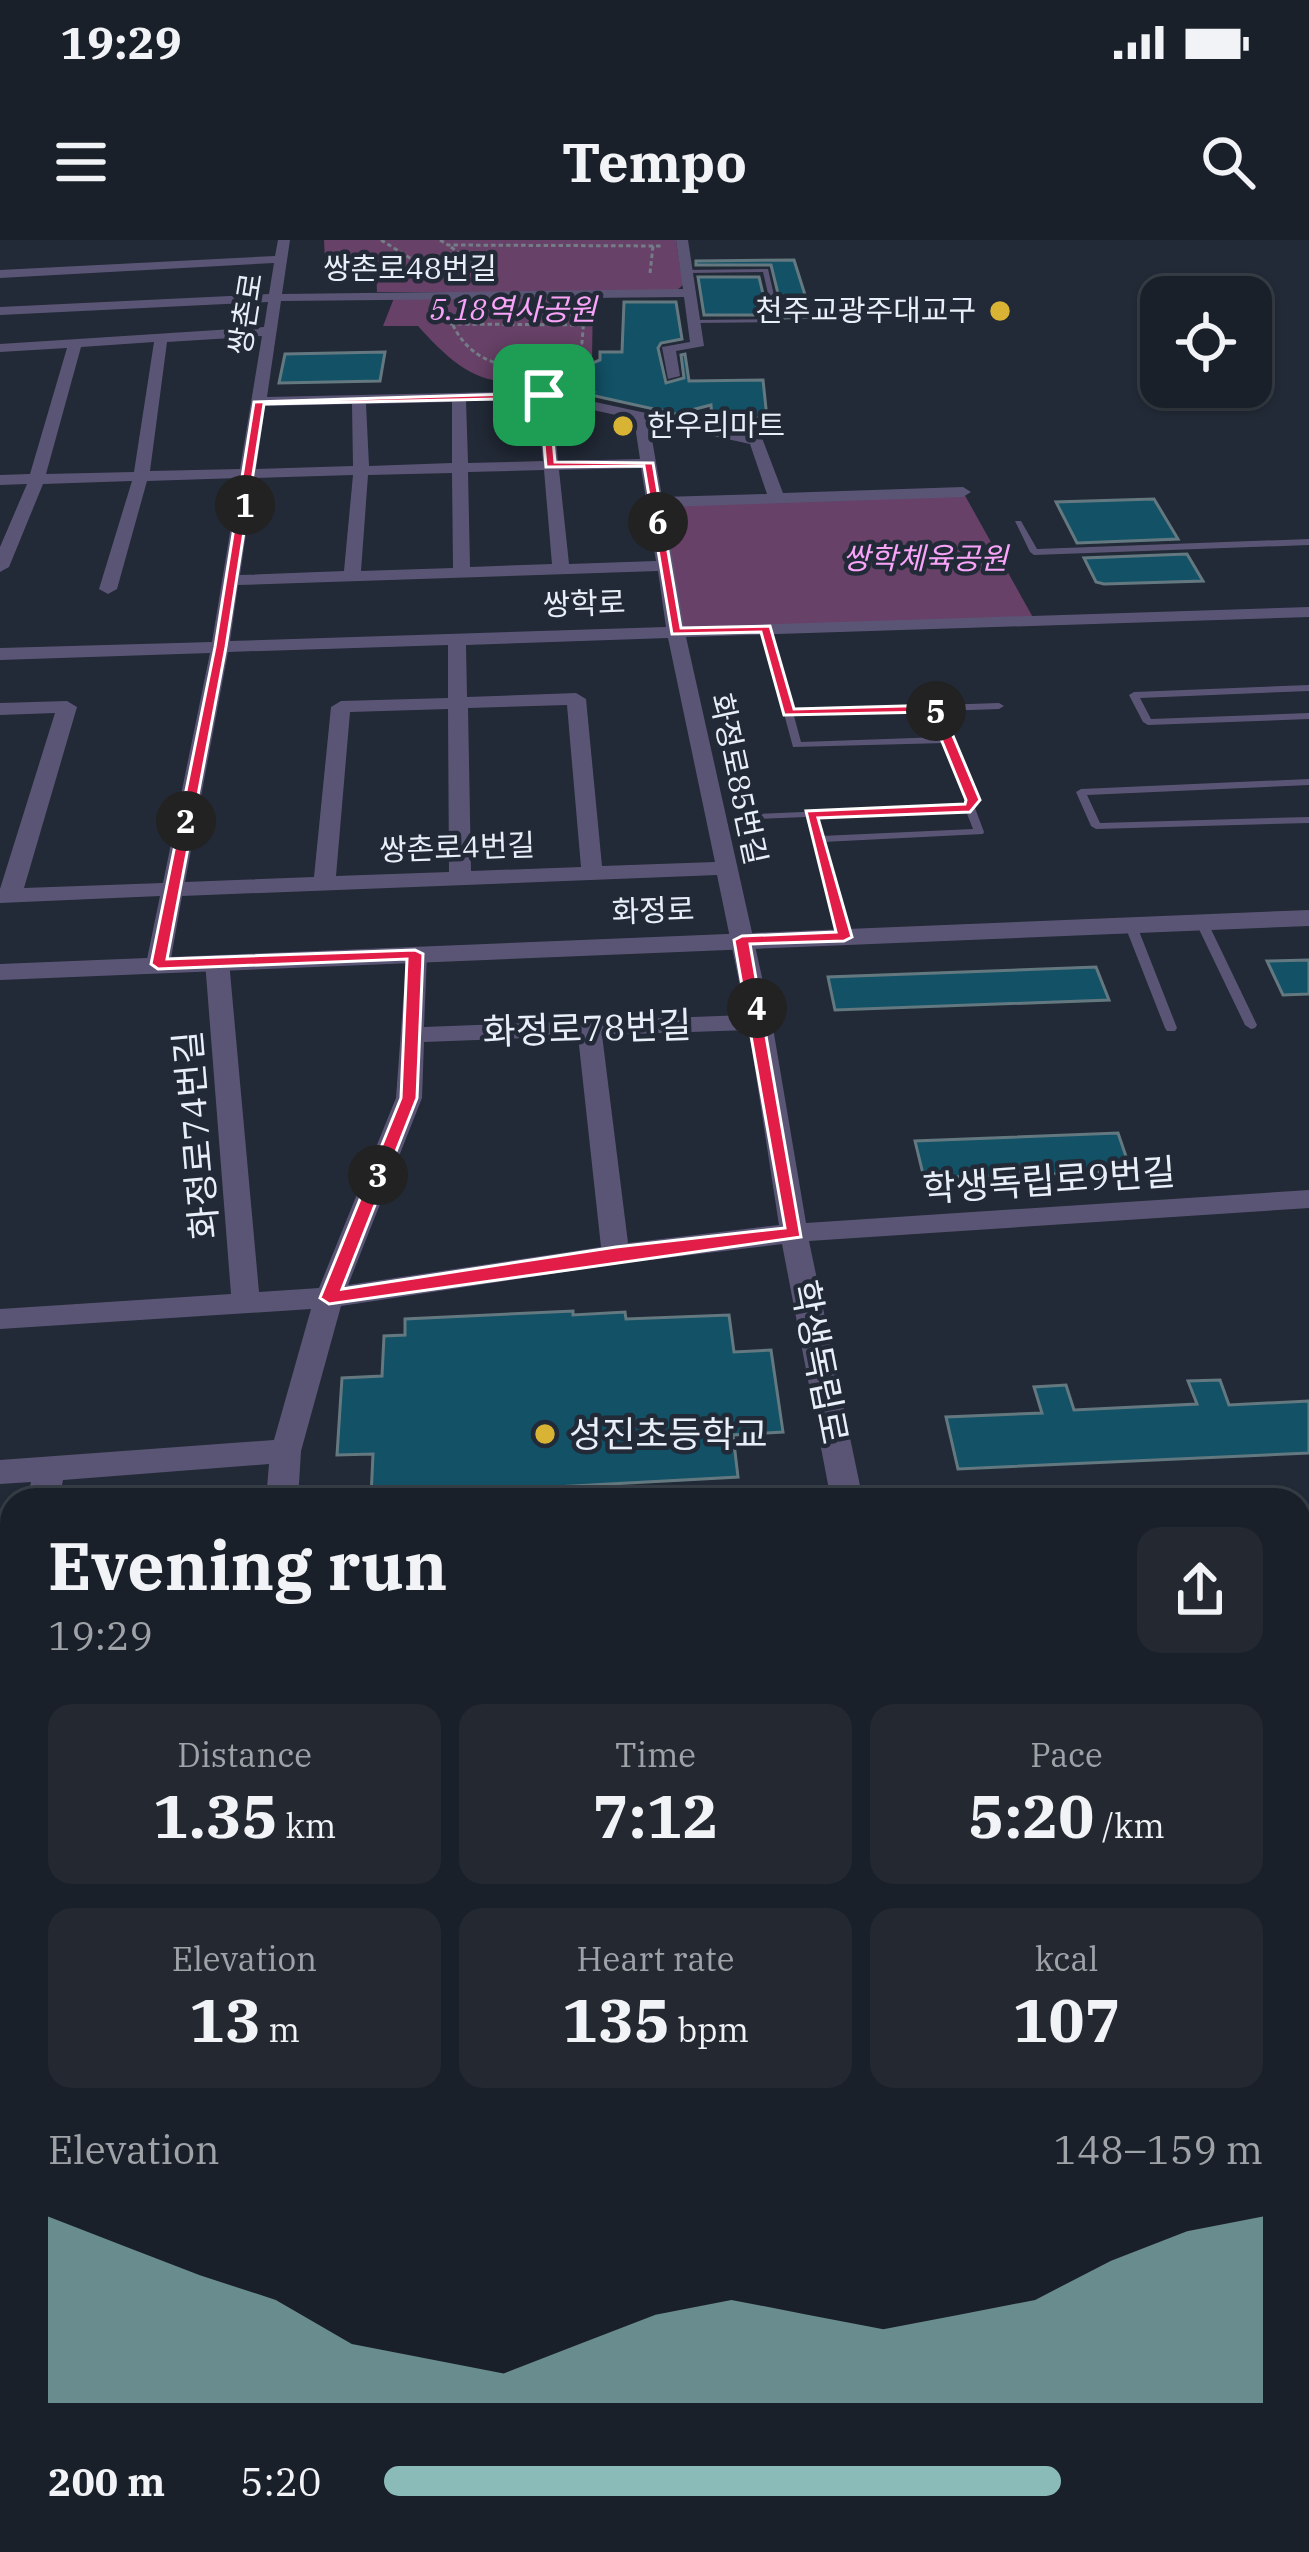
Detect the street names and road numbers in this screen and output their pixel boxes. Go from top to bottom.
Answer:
street label: 쌍촌로48번길 [323,248,497,287]
street label: 쌍촌로 [219,270,270,358]
street label: 쌍학로 [542,582,626,623]
street label: 화정로85번길 [702,690,777,868]
street label: 쌍촌로4번길 [378,824,536,869]
street label: 화정로 [611,889,695,930]
street label: 화정로78번길 [482,1000,692,1055]
street label: 화정로74번길 [163,1029,228,1241]
street label: 학생독립로9번길 [921,1147,1177,1212]
street label: 학생독립로 [782,1276,859,1448]

